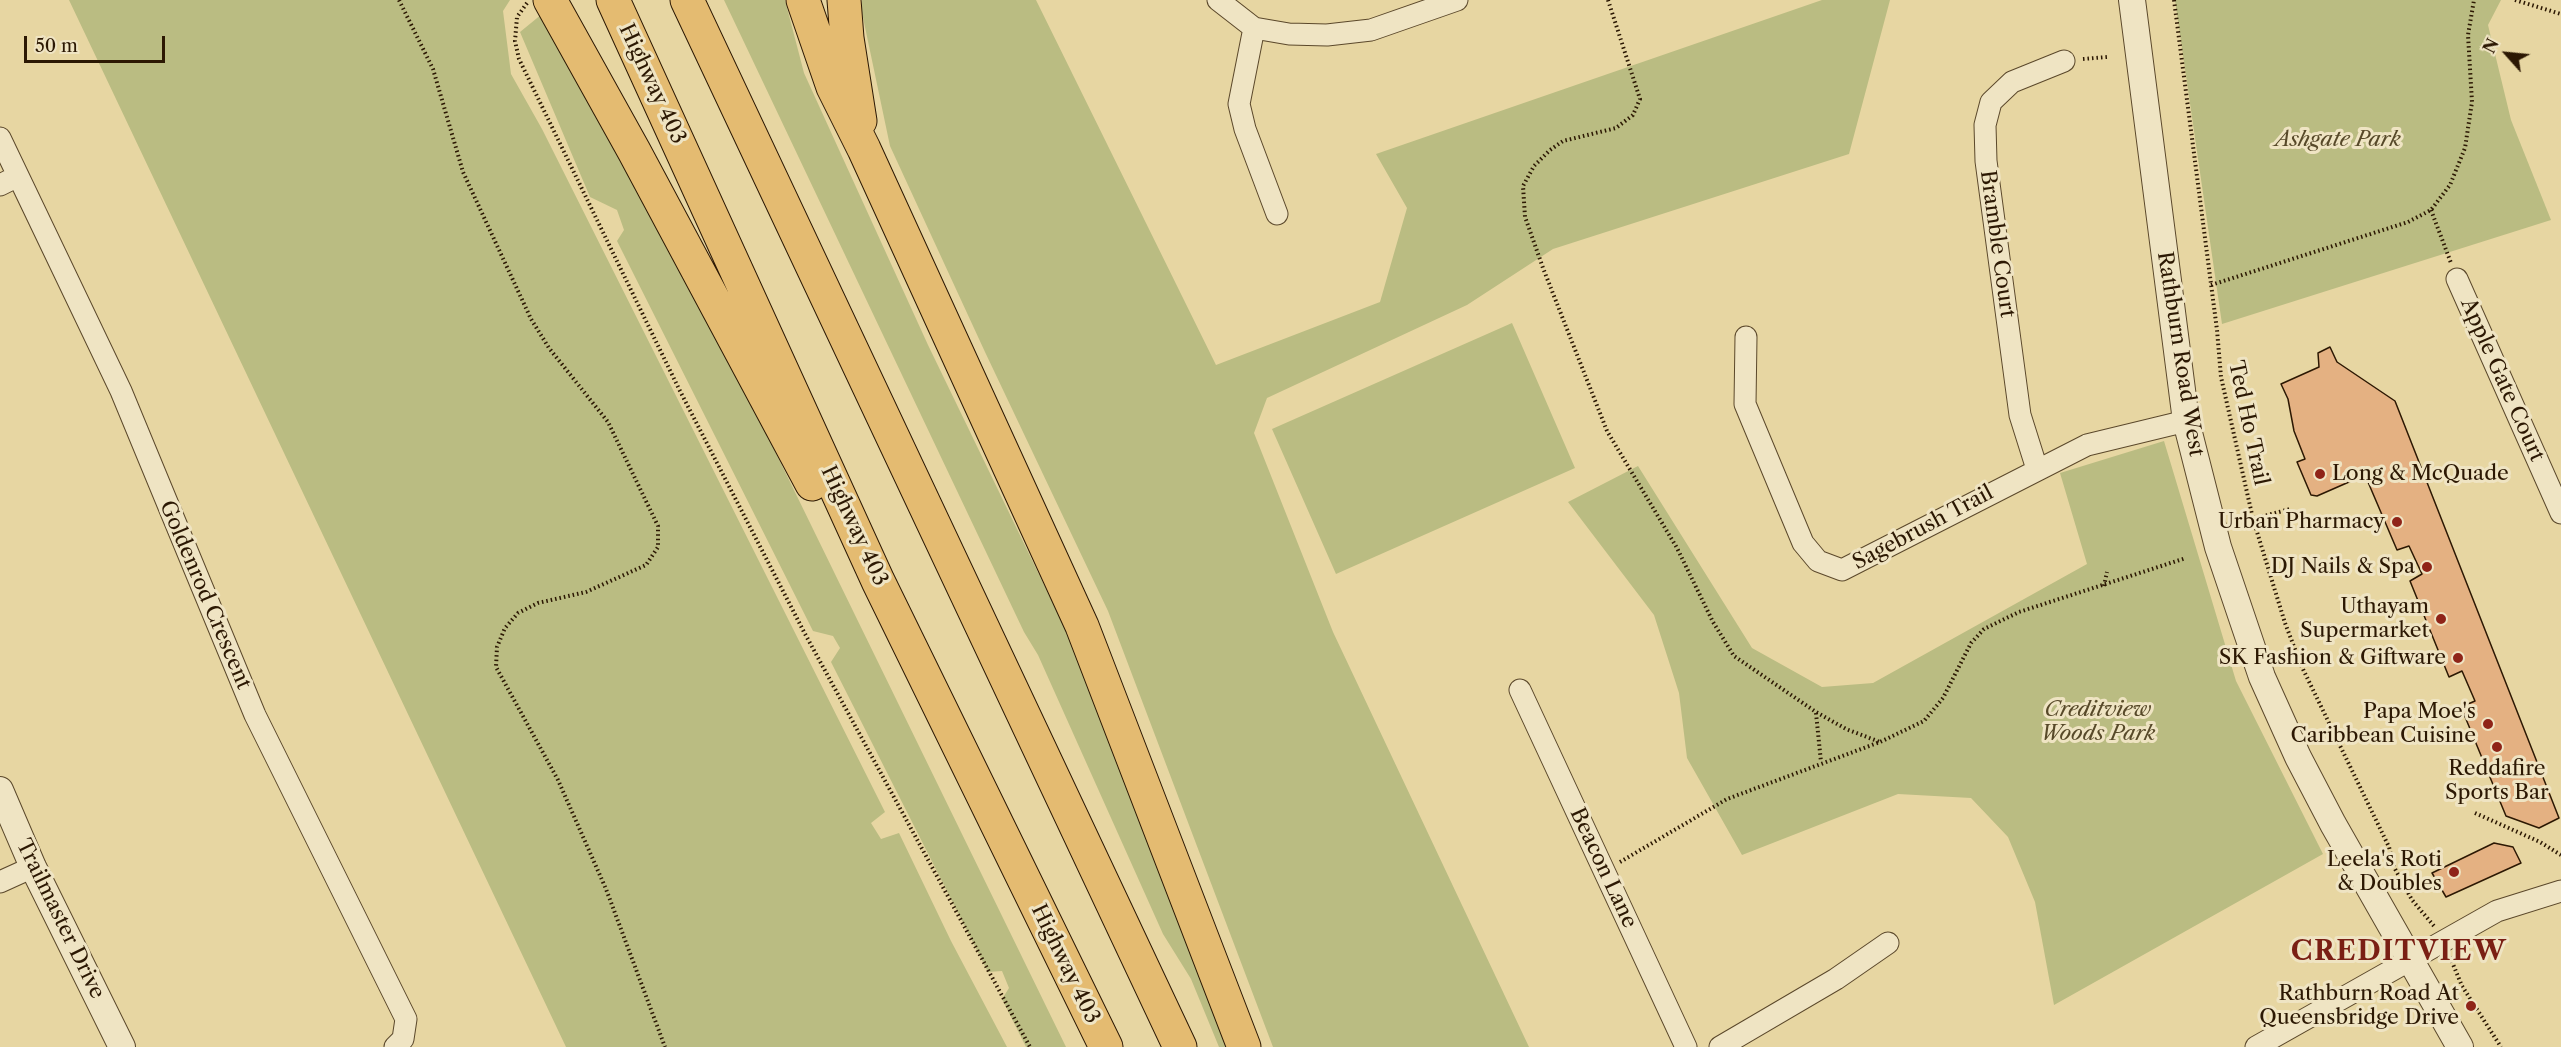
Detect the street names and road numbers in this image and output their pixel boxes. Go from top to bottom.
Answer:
street label: Highway 403 [613,20,691,148]
street label: Bramble Court [1974,169,2020,319]
street label: Rathburn Road West [2151,250,2209,458]
street label: Apple Gate Court [2455,294,2549,466]
street label: Ted Ho Trail [2223,358,2273,488]
street label: Highway 403 [815,462,893,590]
street label: Sagebrush Trail [1848,480,1998,576]
street label: Goldenrod Crescent [154,497,256,693]
street label: Beacon Lane [1564,804,1642,932]
street label: Trailmaster Drive [10,835,110,1003]
street label: Highway 403 [1025,900,1105,1028]

